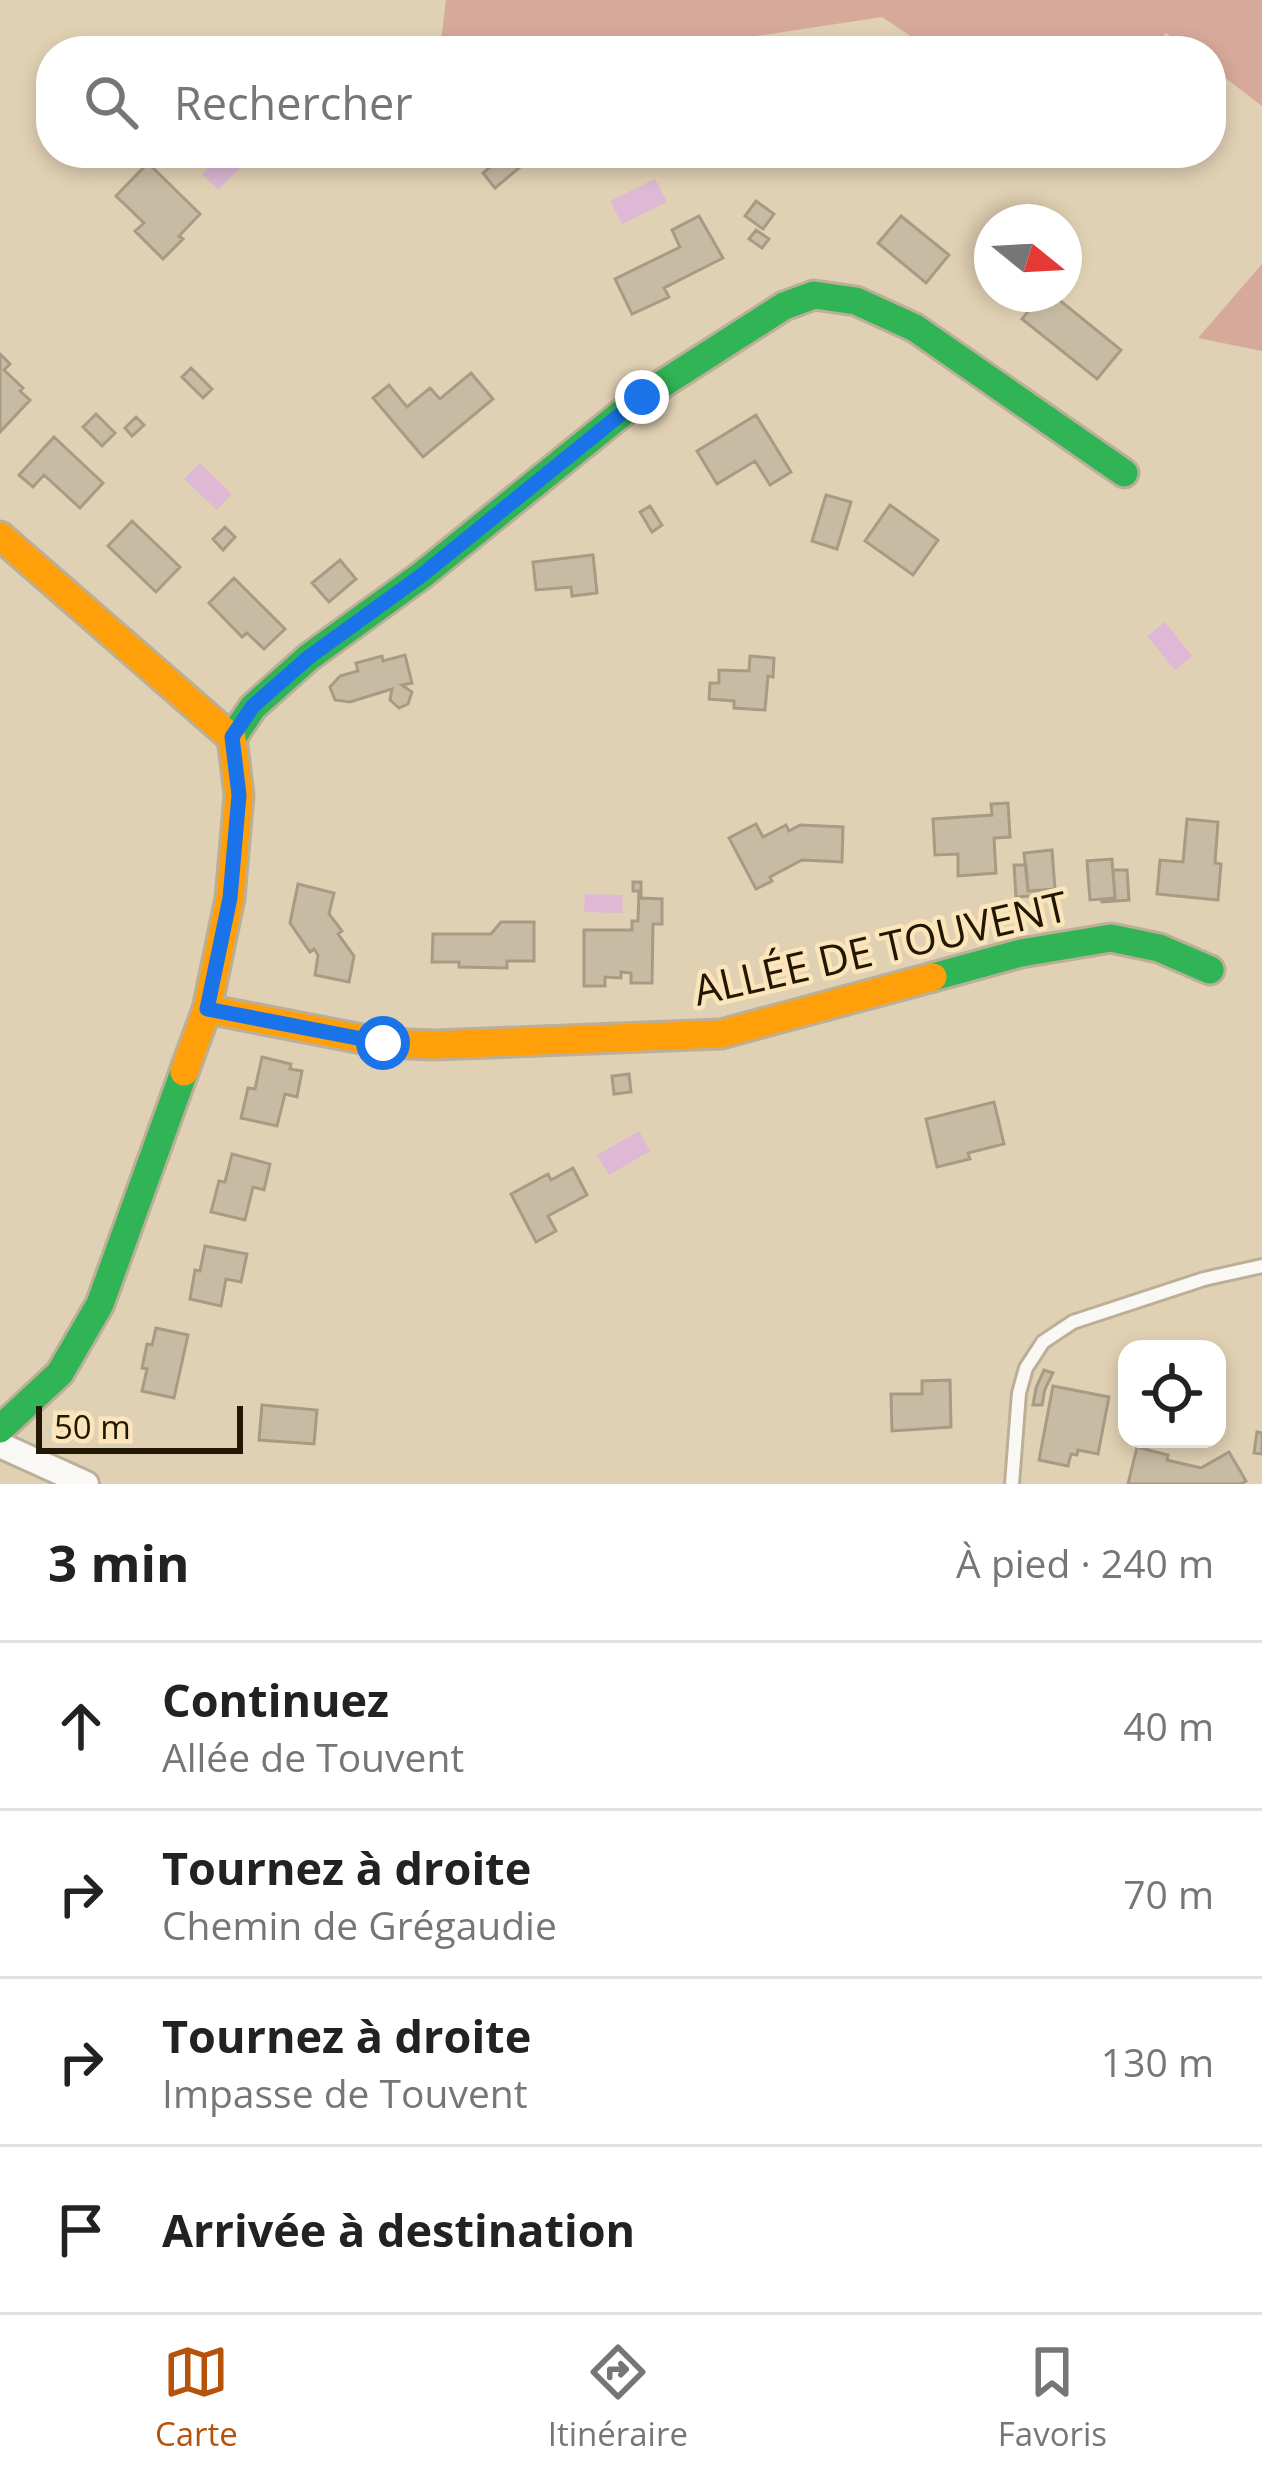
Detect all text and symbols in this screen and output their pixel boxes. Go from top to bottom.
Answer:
search box [36,36,1226,168]
icon: search [78,69,144,135]
text: Rechercher [174,72,413,133]
north arrow [974,204,1082,312]
route end [615,370,669,424]
street label: ALLÉE DE TOUVENT [687,876,1073,1018]
route start [356,1016,410,1070]
map controls [1118,1340,1226,1448]
button: locate [1118,1340,1226,1448]
scale bar [36,1400,243,1453]
text: 50 m [54,1404,131,1449]
text: 3 min [48,1527,190,1597]
text: À pied · 240 m [956,1536,1214,1589]
text: Continuez [162,1669,389,1730]
icon: ahead [48,1693,114,1759]
text: 40 m [1123,1699,1214,1752]
text: Allée de Touvent [162,1730,464,1783]
text: Tournez à droite [162,1837,531,1898]
icon: right [48,1861,114,1927]
text: 70 m [1123,1867,1214,1920]
text: Chemin de Grégaudie [162,1898,557,1951]
text: Tournez à droite [162,2005,531,2066]
icon: right [48,2029,114,2095]
text: 130 m [1101,2035,1214,2088]
text: Impasse de Touvent [162,2066,528,2119]
icon: arrive [48,2197,114,2263]
text: Arrivée à destination [162,2199,635,2260]
tab: Carte [155,2339,238,2456]
tab: Itinéraire [548,2339,688,2456]
tab: Favoris [998,2339,1107,2456]

